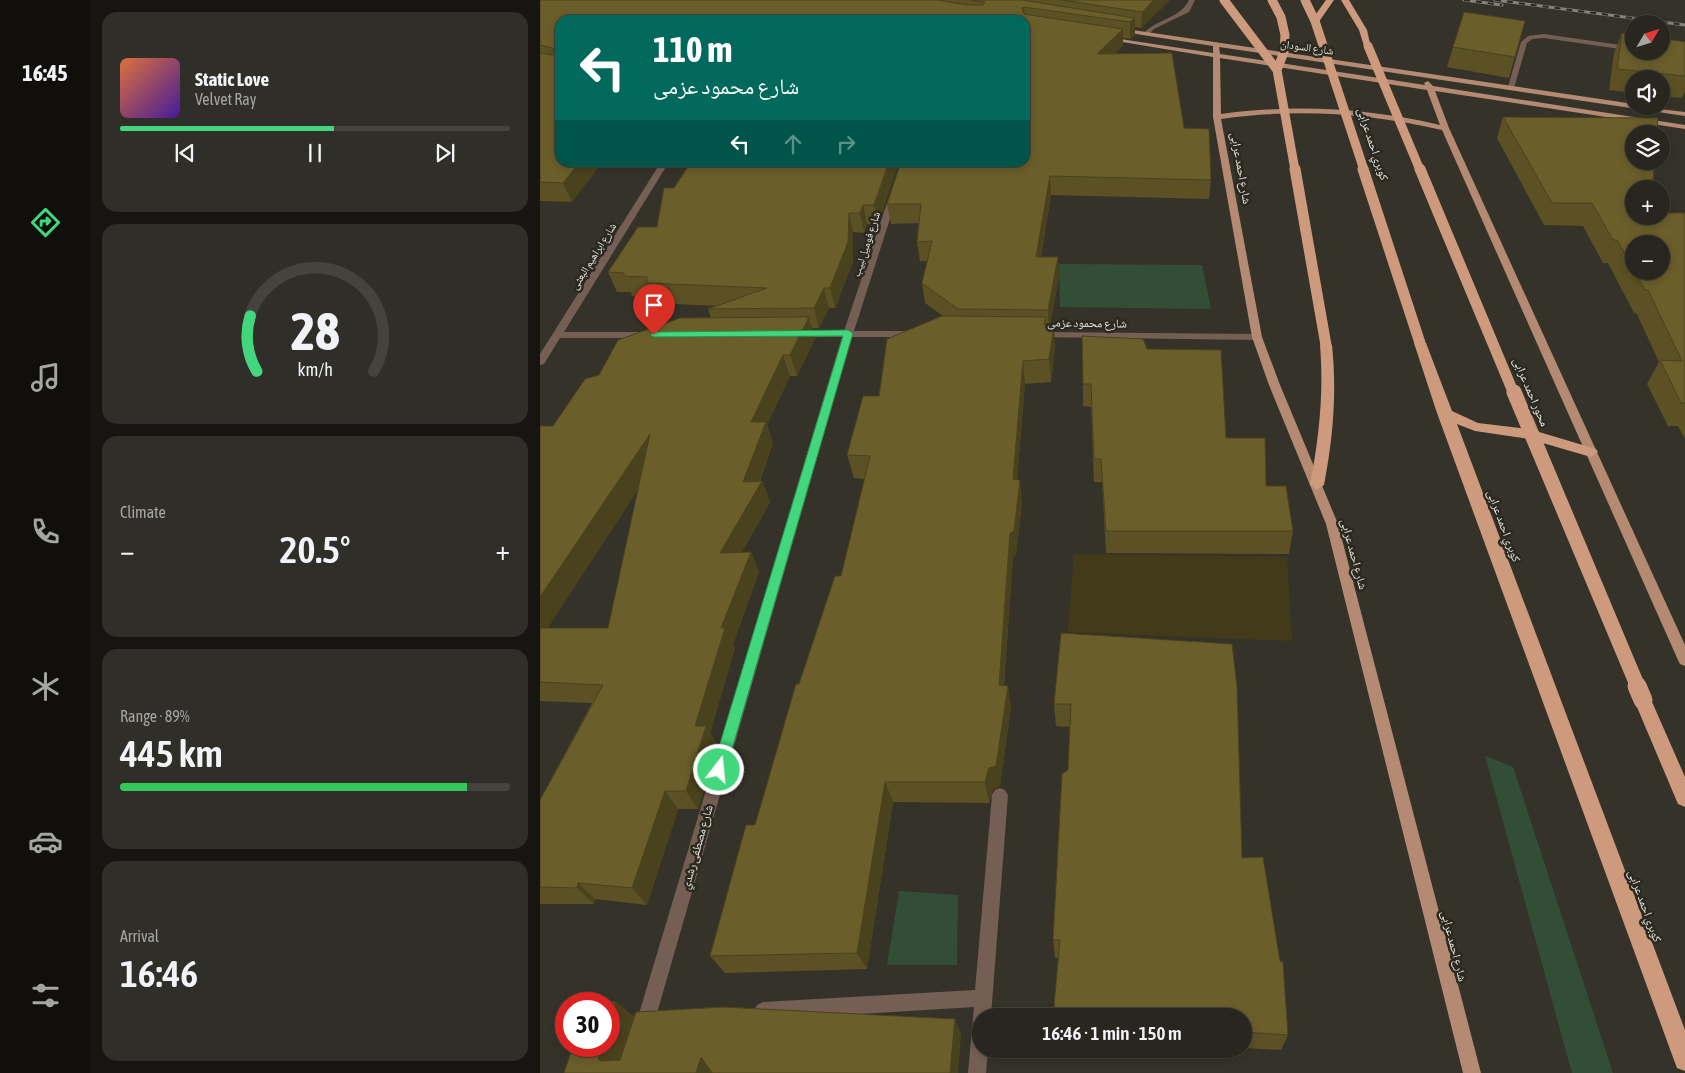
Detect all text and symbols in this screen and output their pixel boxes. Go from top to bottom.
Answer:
north arrow [1625,15,1670,60]
map controls [1625,15,1670,280]
text: 110 m [653,29,732,69]
icon: left [570,35,635,100]
street label: شارع السودان [1280,37,1334,58]
text: 16:45 [22,60,68,86]
text: Static Love [195,68,269,90]
button: sound [1625,70,1670,115]
text: شارع محمود عزمى [653,73,799,99]
text: Velvet Ray [195,90,256,108]
street label: كوبري احمد عرابى [1352,106,1391,183]
button: layers [1625,125,1670,170]
icon: left [726,130,754,158]
icon: ahead [779,130,807,158]
icon: right [832,130,860,158]
street label: شارع احمد عرابى [1227,131,1254,205]
icon: previous [171,139,199,167]
icon: pause [301,139,329,167]
icon: next [431,139,459,167]
button: + [1625,180,1670,225]
icon: directions [28,205,63,240]
street label: شارع فوميل لبيب [850,210,883,278]
street label: شارع ابراهيم البعثى [568,221,620,293]
button: − [1625,235,1670,280]
pin [633,284,675,335]
icon: arrive [640,291,668,319]
text: 28 [291,301,339,361]
street label: شارع محمود عزمى [1047,315,1127,332]
street label: محور احمد عرابى [1510,355,1552,429]
text: km/h [297,359,333,380]
icon: music [28,360,63,395]
street label: كوبري احمد عرابى [1482,488,1524,565]
text: Climate [120,503,166,521]
icon: phone [28,514,63,549]
street label: شارع احمد عرابى [1337,517,1370,591]
text: 20.5° [280,528,350,571]
text: − [120,534,135,566]
text: + [495,534,510,566]
icon: climate [28,669,63,704]
text: Range · 89% [120,707,190,725]
text: 445 km [120,732,223,775]
position arrow [692,743,744,795]
street label: شارع مصطفى رشدي [678,803,719,892]
icon: car [28,824,63,859]
street label: كوبري احمد عرابى [1623,868,1665,945]
street label: شارع احمد عرابى [1437,909,1470,983]
text: Arrival [120,927,159,945]
text: 16:46 [120,952,198,995]
icon: filters [28,978,63,1013]
speed limit sign: 30 [555,992,620,1057]
text: 16:46 · 1 min · 150 m [1042,1022,1182,1044]

